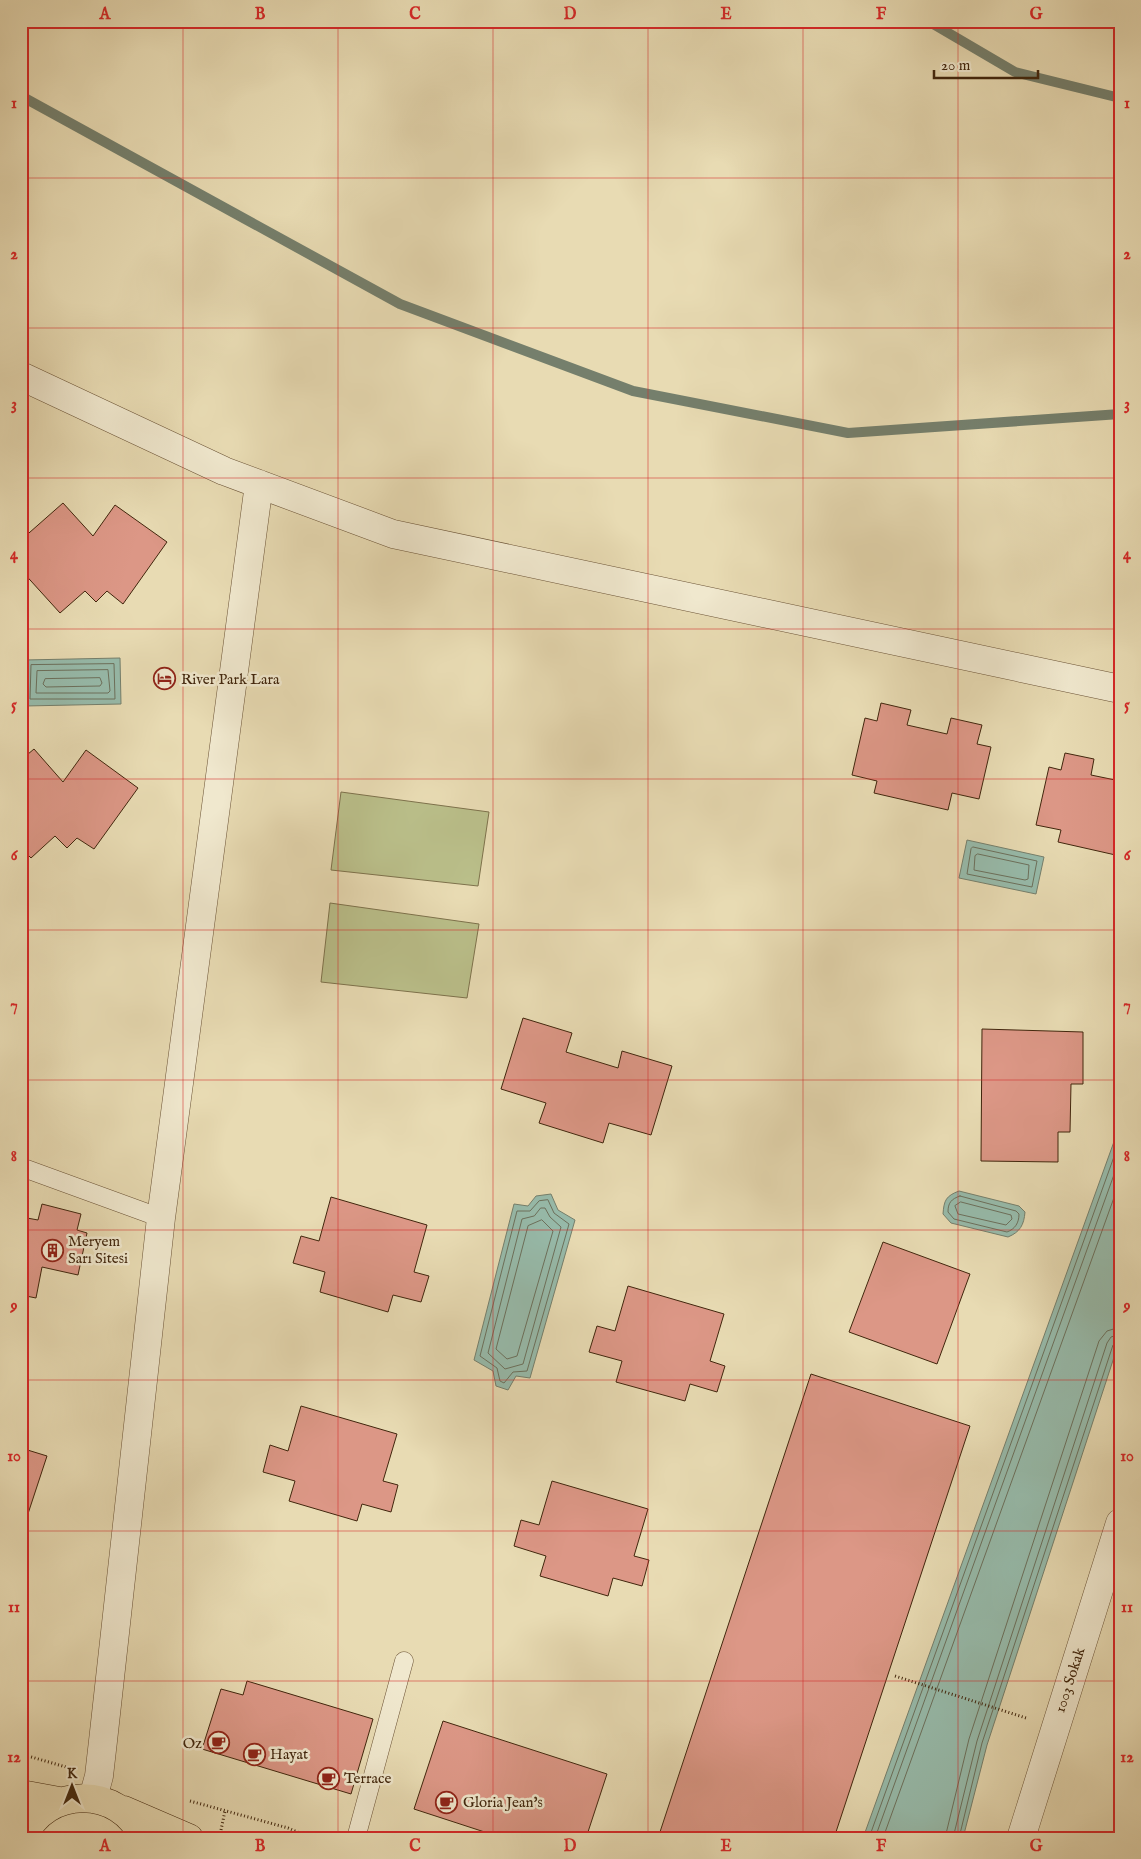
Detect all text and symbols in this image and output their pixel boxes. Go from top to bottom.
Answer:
text: A [99,5,112,25]
text: B [255,5,266,25]
text: C [409,5,421,25]
text: D [564,5,577,25]
text: E [720,5,732,25]
text: F [876,5,887,25]
text: G [1030,5,1043,25]
scale bar [934,48,1037,80]
text: 20 m [941,56,971,75]
text: 1 [11,94,17,114]
text: 1 [1124,94,1130,114]
text: 2 [10,245,18,265]
text: 2 [1123,245,1131,265]
text: 3 [11,395,17,415]
text: 3 [1124,395,1130,415]
text: 4 [10,545,19,565]
text: 4 [1123,545,1132,565]
hotel icon: River Park Lara [153,667,177,691]
place label: River Park Lara [181,670,280,689]
text: 5 [11,696,17,716]
text: 5 [1124,696,1130,716]
text: 6 [11,846,19,866]
text: 6 [1124,846,1132,866]
text: 7 [10,996,18,1016]
text: 7 [1123,996,1131,1016]
text: 8 [11,1147,17,1167]
text: 8 [1124,1147,1130,1167]
place label: Meryem Sarı Sitesi [68,1232,128,1268]
building icon: Meryem Sarı Sitesi [40,1238,64,1262]
text: 9 [10,1297,18,1317]
text: 9 [1123,1297,1131,1317]
text: 10 [7,1447,21,1467]
text: 10 [1120,1447,1134,1467]
text: 11 [8,1598,20,1618]
text: 11 [1121,1598,1133,1618]
street label: 1003 Sokak [1051,1644,1090,1715]
cafe icon: Oz [206,1731,230,1755]
place label: Oz [183,1734,202,1753]
cafe icon: Hayat [242,1742,266,1766]
place label: Hayat [270,1745,308,1764]
text: 12 [7,1748,21,1768]
text: 12 [1120,1748,1134,1768]
north arrow [48,1762,98,1812]
text: K [67,1765,78,1783]
cafe icon: Terrace [316,1766,340,1790]
place label: Terrace [344,1769,391,1788]
cafe icon: Gloria Jean's [435,1790,459,1814]
place label: Gloria Jean's [463,1793,543,1812]
text: A [99,1837,112,1857]
text: B [255,1837,266,1857]
text: C [409,1837,421,1857]
text: D [564,1837,577,1857]
text: E [720,1837,732,1857]
text: F [876,1837,887,1857]
text: G [1030,1837,1043,1857]

